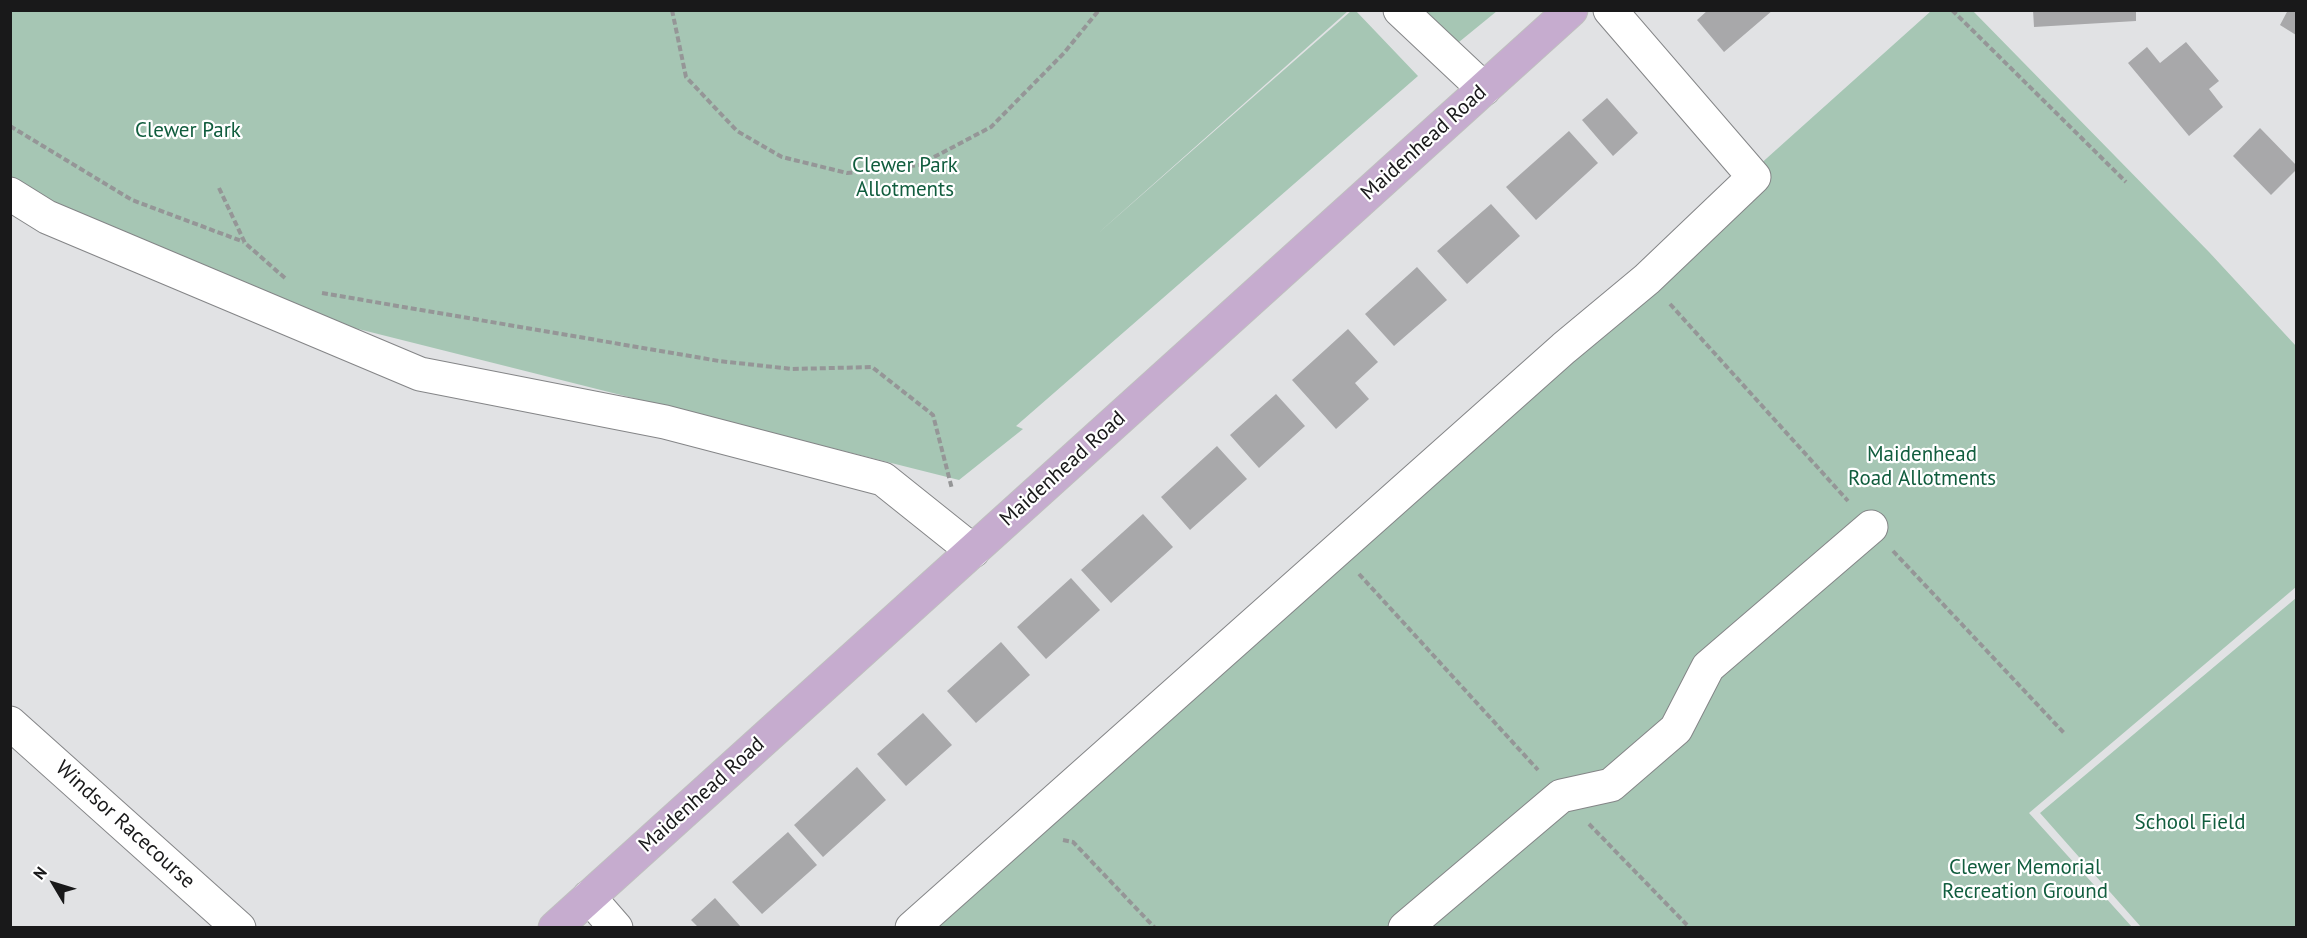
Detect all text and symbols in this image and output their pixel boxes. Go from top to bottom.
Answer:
street label: Maidenhead Road [1356,80,1492,206]
park label: Clewer Park [135,118,241,144]
park label: Clewer Park Allotments [852,153,958,203]
street label: Maidenhead Road [995,406,1131,532]
park label: Maidenhead Road Allotments [1848,442,1996,492]
street label: Maidenhead Road [634,732,770,858]
street label: Windsor Racecourse [50,756,200,894]
park label: School Field [2135,810,2245,836]
north arrow [24,854,84,914]
park label: Clewer Memorial Recreation Ground [1942,855,2108,905]
text: N [29,863,51,883]

